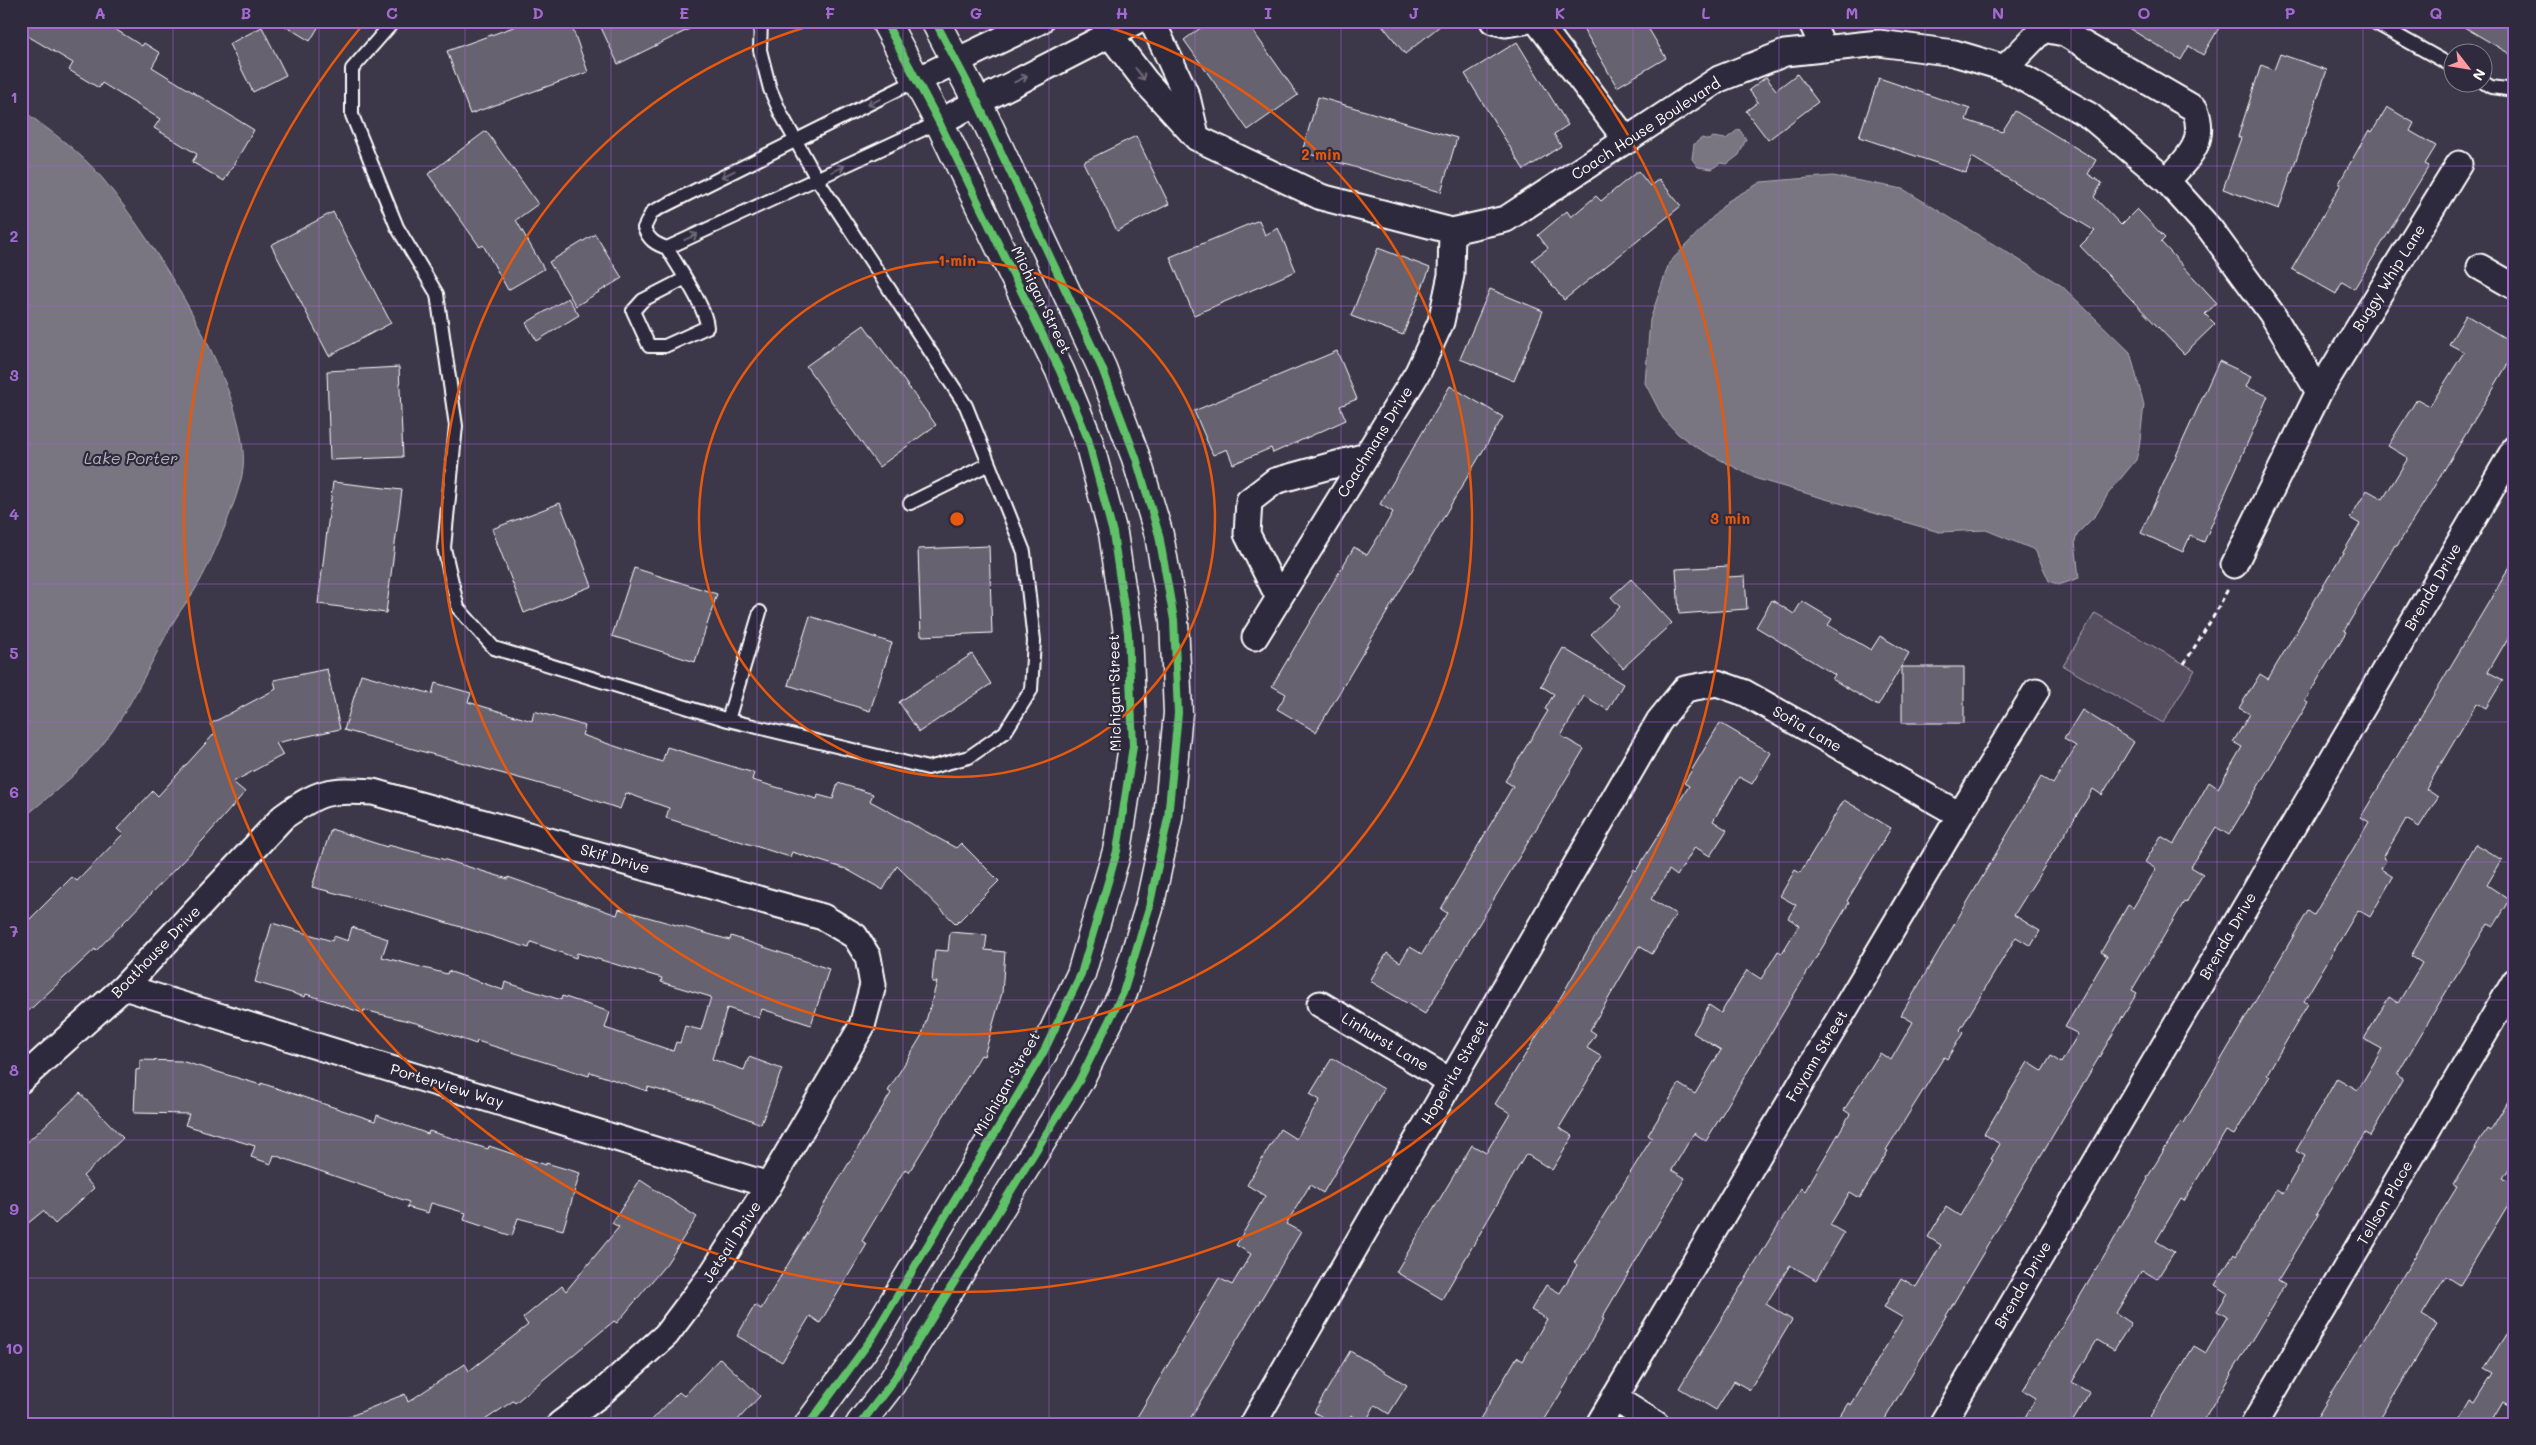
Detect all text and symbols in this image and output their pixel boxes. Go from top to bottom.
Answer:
text: A [94,2,106,23]
text: B [241,2,251,23]
text: C [386,2,398,23]
text: D [532,2,544,23]
text: E [679,2,689,23]
text: F [825,2,835,23]
text: G [970,2,982,23]
text: H [1116,2,1128,23]
text: I [1264,2,1272,23]
text: J [1409,2,1419,23]
text: K [1555,2,1565,23]
text: L [1701,2,1711,23]
text: M [1846,2,1858,23]
text: N [1992,2,2004,23]
text: O [2138,2,2151,23]
text: P [2285,2,2296,23]
text: Q [2430,2,2443,23]
north arrow [2444,42,2494,92]
text: N [2469,65,2490,84]
one-way arrow [1134,68,1145,81]
street label: Coach House Boulevard [1567,72,1724,184]
one-way arrow [1013,74,1028,83]
text: 1 [10,86,18,107]
one-way arrow [866,97,881,107]
text: 2 min [1301,144,1341,164]
one-way arrow [830,164,845,173]
one-way arrow [721,170,736,179]
street label: Buggy Whip Lane [2347,220,2429,335]
text: 2 [10,225,19,246]
one-way arrow [683,232,698,242]
street label: Michigan Street [1007,242,1077,357]
text: 1 min [938,250,976,270]
text: 3 [9,364,19,385]
street label: Coachmans Drive [1332,382,1416,501]
water label: Lake Porter [84,447,178,468]
text: 4 [9,503,19,524]
text: 3 min [1710,508,1750,528]
centre of rings [948,510,966,528]
street label: Brenda Drive [2399,539,2465,634]
street label: Michigan Street [1103,634,1125,752]
text: 5 [9,642,19,663]
street label: Sofia Lane [1769,700,1846,756]
text: 6 [9,781,19,802]
street label: Skif Drive [578,839,652,877]
street label: Brenda Drive [2194,888,2260,983]
street label: Boathouse Drive [106,901,204,1002]
text: 7 [10,920,19,941]
street label: Fayann Street [1781,1006,1852,1105]
street label: Linhurst Lane [1338,1007,1433,1075]
street label: Hoperita Street [1416,1015,1492,1128]
street label: Michigan Street [968,1028,1044,1139]
street label: Porterview Way [388,1058,507,1112]
text: 8 [9,1059,19,1080]
street label: Tellson Place [2352,1156,2417,1249]
street label: Jetsail Drive [697,1197,765,1286]
text: 9 [9,1198,19,1219]
street label: Brenda Drive [1989,1237,2055,1332]
text: 10 [5,1337,23,1358]

